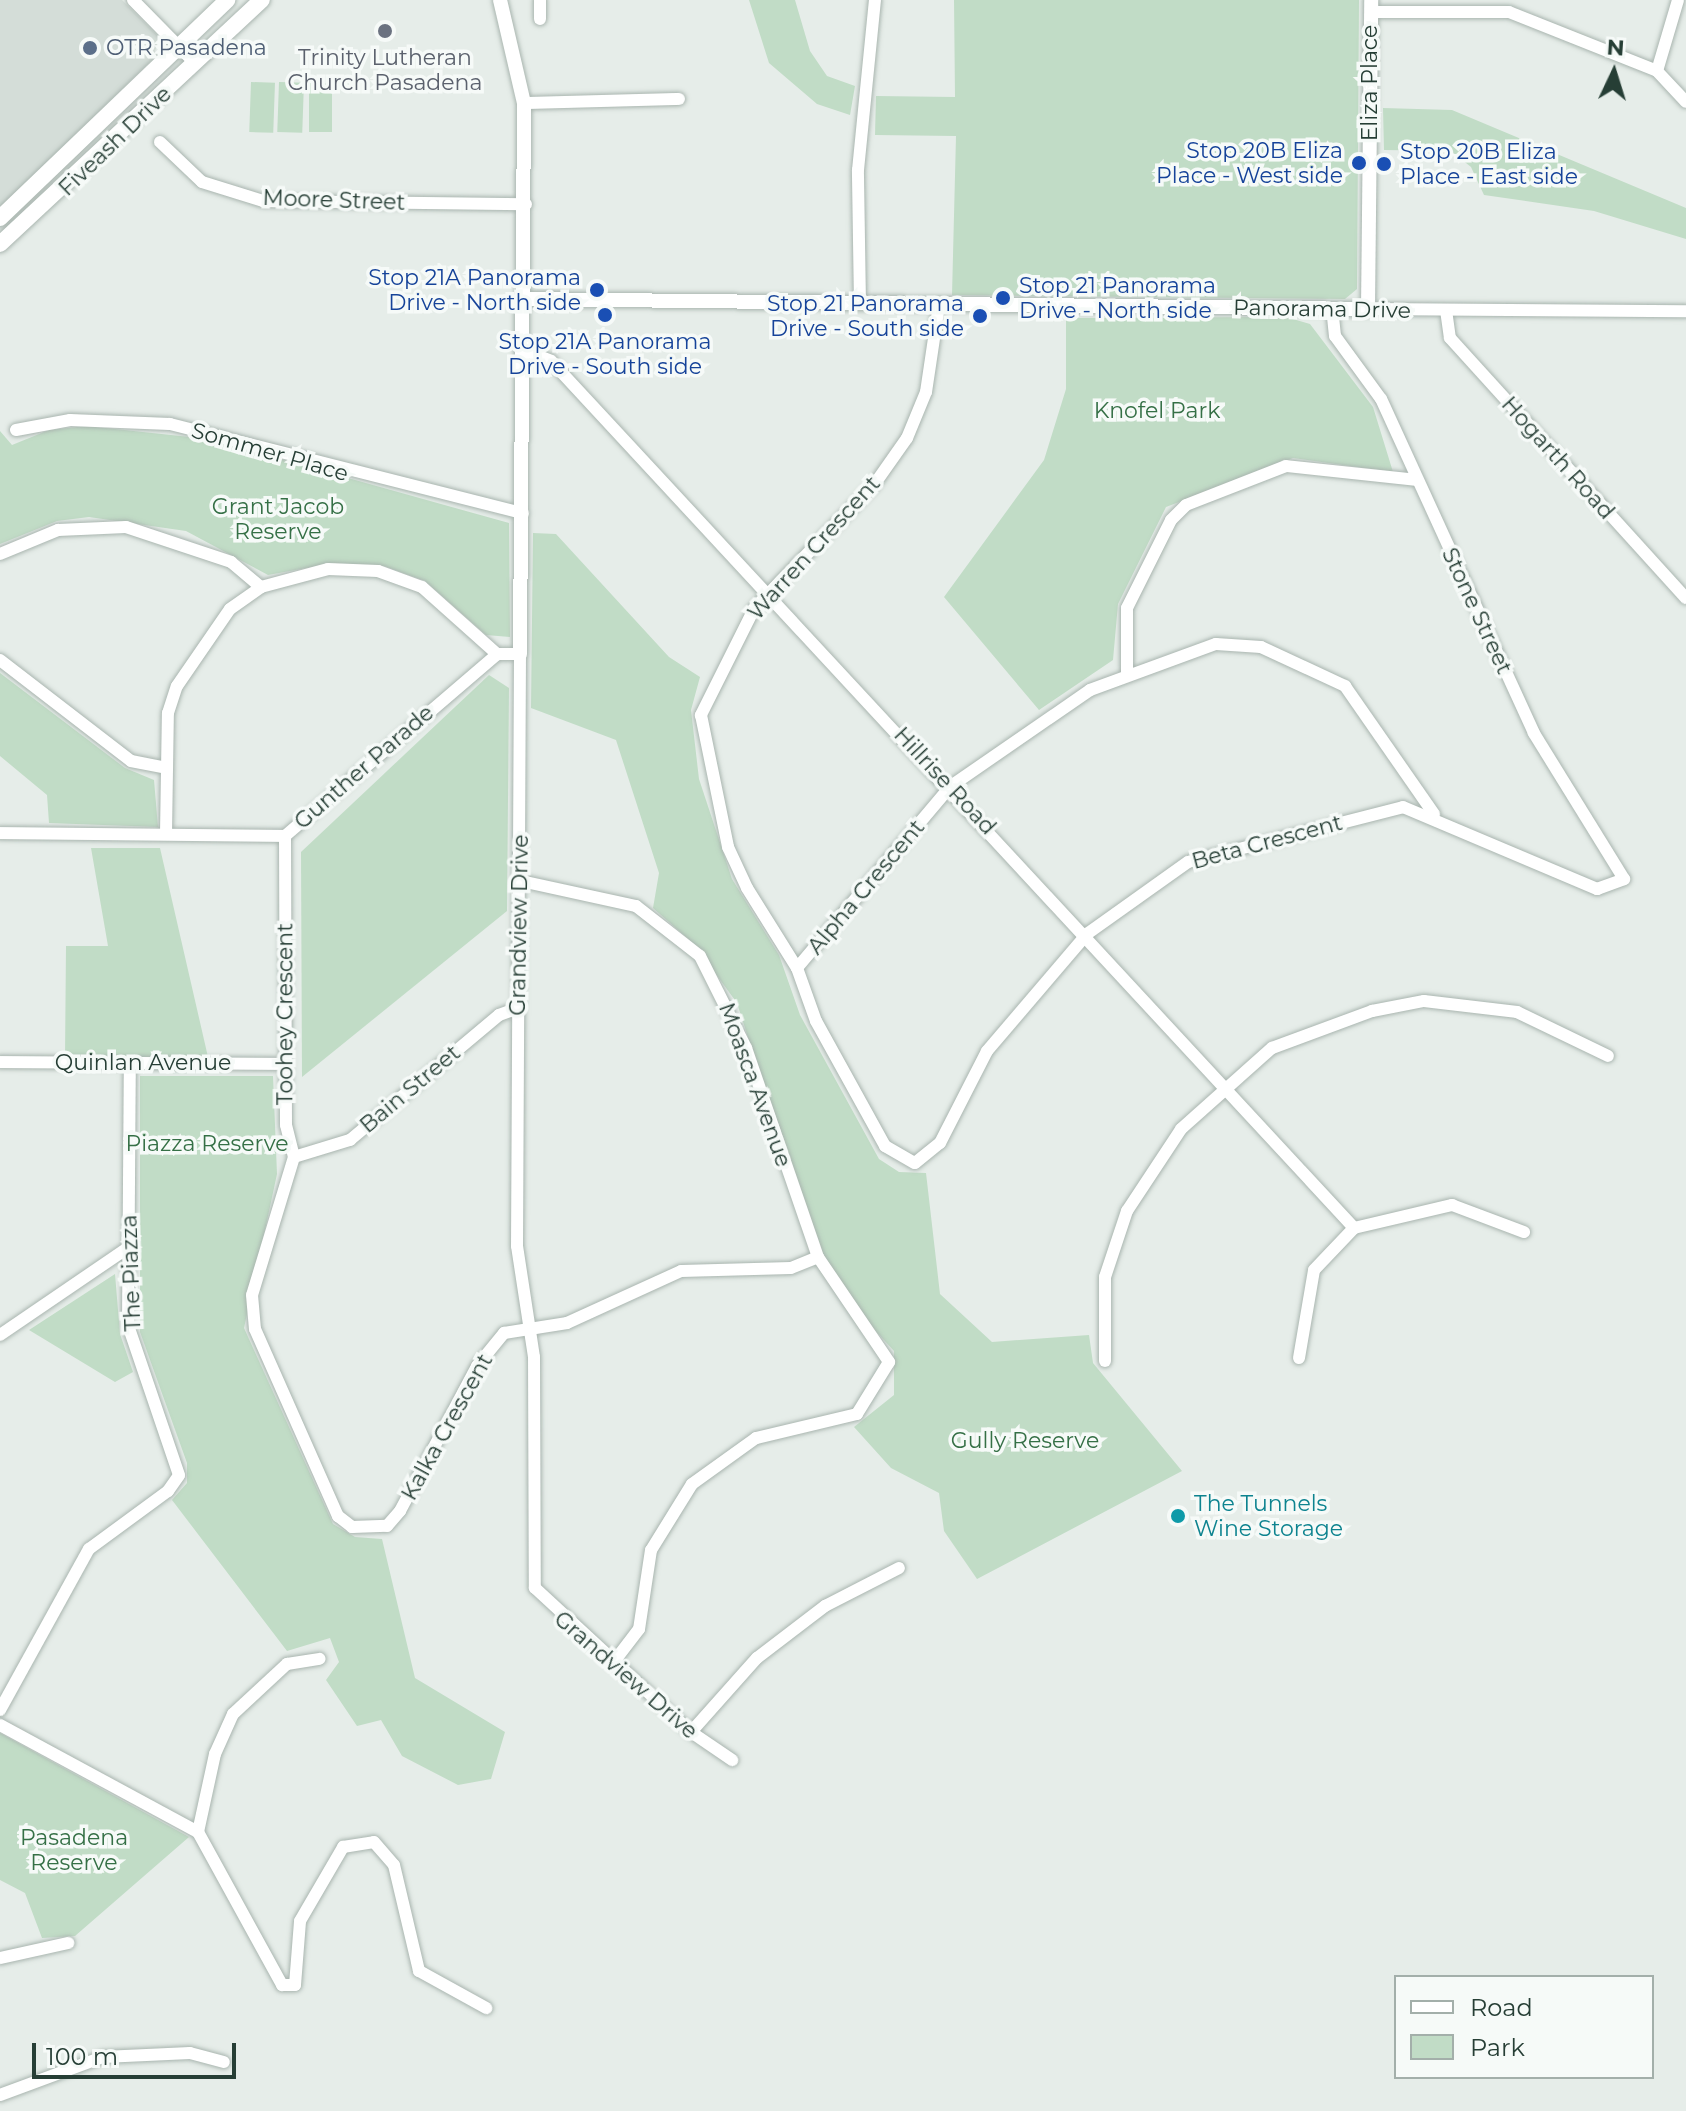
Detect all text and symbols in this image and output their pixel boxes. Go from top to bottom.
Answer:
marker: Trinity Lutheran Church Pasadena [376,22,394,40]
street label: Eliza Place [1357,25,1383,141]
north arrow [1574,32,1654,112]
text: N [1606,33,1626,62]
place label: OTR Pasadena [106,35,267,61]
marker: OTR Pasadena [81,39,99,57]
place label: Trinity Lutheran Church Pasadena [288,44,482,96]
street label: Fiveash Drive [53,81,177,201]
place label: Stop 20B Eliza Place - West side [1156,137,1343,188]
place label: Stop 20B Eliza Place - East side [1400,138,1578,190]
marker: Stop 20B Eliza Place - West side [1350,154,1368,172]
marker: Stop 20B Eliza Place - East side [1375,155,1393,173]
street label: Moore Street [262,184,406,216]
place label: Stop 21A Panorama Drive - North side [368,264,581,316]
place label: Stop 21 Panorama Drive - North side [1019,272,1216,324]
marker: Stop 21A Panorama Drive - North side [588,281,606,299]
marker: Stop 21 Panorama Drive - North side [994,289,1012,307]
place label: Stop 21 Panorama Drive - South side [767,290,964,342]
street label: Panorama Drive [1233,294,1411,324]
marker: Stop 21A Panorama Drive - South side [596,306,614,324]
marker: Stop 21 Panorama Drive - South side [971,307,989,325]
place label: Stop 21A Panorama Drive - South side [499,328,711,380]
street label: Hogarth Road [1496,391,1620,525]
park label: Knofel Park [1094,398,1220,424]
street label: Sommer Place [188,417,352,487]
street label: Warren Crescent [742,471,886,625]
park label: Grant Jacob Reserve [212,493,344,544]
street label: Stone Street [1436,544,1518,678]
street label: Gunther Parade [289,699,439,835]
street label: Hillrise Road [888,722,1002,840]
street label: Beta Crescent [1189,809,1345,875]
street label: Alpha Crescent [802,814,930,960]
street label: Grandview Drive [504,834,534,1016]
street label: Toohey Crescent [272,923,298,1105]
street label: Moasca Avenue [713,999,797,1171]
street label: Bain Street [355,1039,465,1139]
street label: Quinlan Avenue [55,1050,231,1076]
park label: Piazza Reserve [125,1131,289,1157]
street label: The Piazza [116,1214,146,1332]
street label: Kalka Crescent [396,1349,498,1505]
park label: Gully Reserve [951,1428,1099,1454]
place label: The Tunnels Wine Storage [1194,1490,1343,1542]
marker: The Tunnels Wine Storage [1169,1507,1187,1525]
street label: Grandview Drive [549,1606,703,1744]
park label: Pasadena Reserve [20,1824,128,1876]
legend [1394,1975,1654,2079]
text: Road [1470,1993,1533,2022]
scale bar [36,2027,240,2077]
text: Park [1470,2033,1525,2062]
text: 100 m [46,2042,118,2071]

